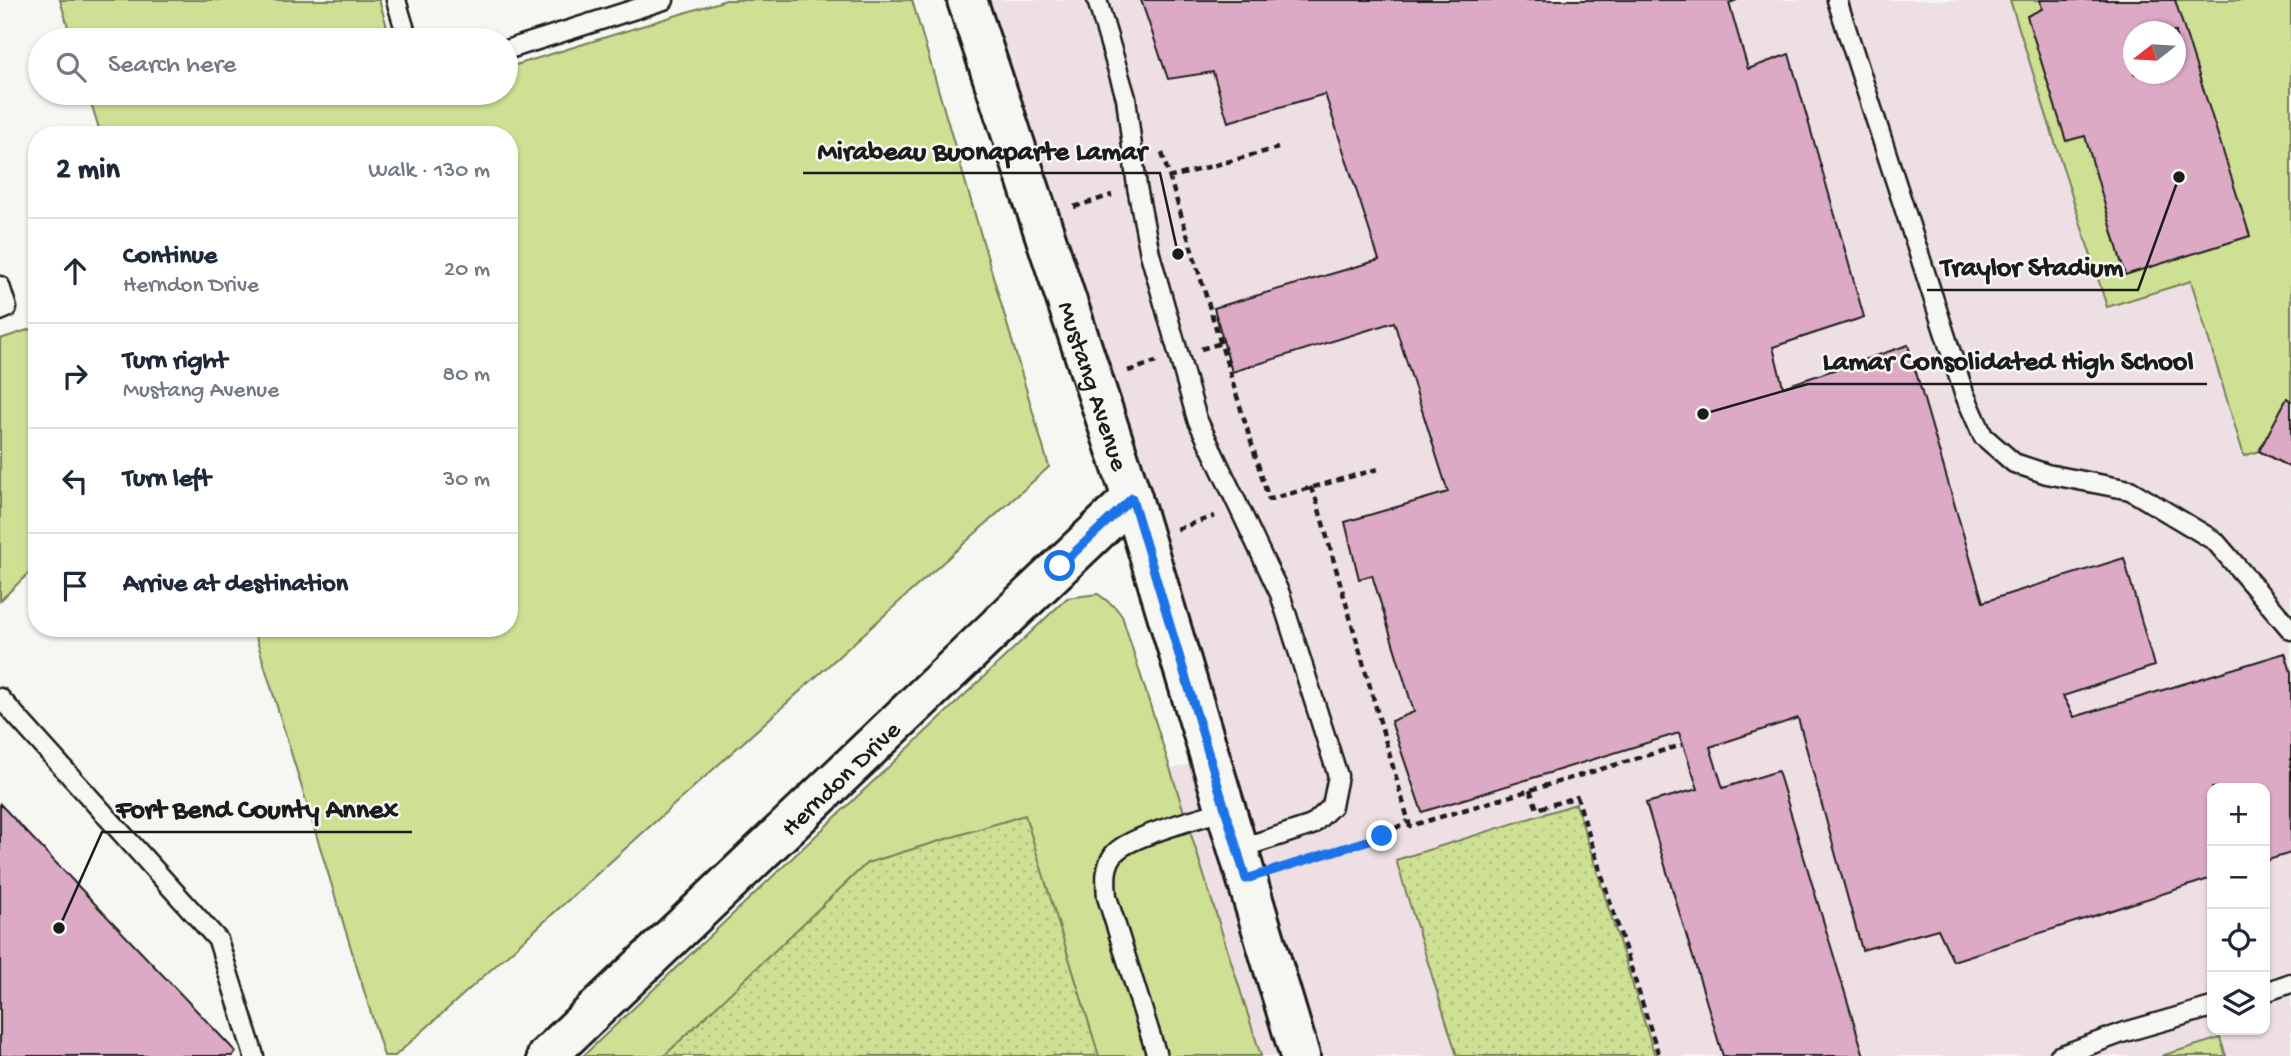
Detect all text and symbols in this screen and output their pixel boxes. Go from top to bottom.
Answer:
north arrow [2123,21,2186,84]
search box [28,28,518,105]
icon: search [52,48,90,86]
text: Search here [108,51,236,82]
callout: Mirabeau Buonaparte Lamar [803,124,1160,173]
text: Mirabeau Buonaparte Lamar [817,137,1150,170]
text: 2 min [56,154,120,189]
text: Walk · 130 m [368,158,490,185]
callout: Traylor Stadium [1927,241,2138,290]
text: Continue [123,242,217,273]
icon: ahead [56,252,94,290]
text: Traylor Stadium [1939,253,2123,286]
text: 20 m [444,257,490,284]
text: Herndon Drive [123,273,259,300]
street label: Mustang Avenue [1048,298,1133,476]
callout: Lamar Consolidated High School [1808,335,2207,384]
text: Turn right [123,347,227,378]
text: Lamar Consolidated High School [1822,347,2194,380]
icon: right [56,357,94,395]
text: 80 m [443,362,490,389]
text: Mustang Avenue [123,378,279,405]
icon: left [56,462,94,500]
text: Turn left [123,465,211,496]
text: 30 m [443,467,490,494]
route start [1044,550,1075,581]
icon: arrive [56,567,94,605]
text: Arrive at destination [123,570,348,601]
street label: Herndon Drive [776,716,909,845]
callout: Fort Bend County Annex [102,783,412,832]
map controls [2207,783,2270,1035]
button: + [2207,783,2270,846]
text: Fort Bend County Annex [115,795,398,828]
route end [1366,820,1397,851]
button: − [2207,846,2270,909]
button: locate [2207,909,2270,972]
button: layers [2207,972,2270,1035]

